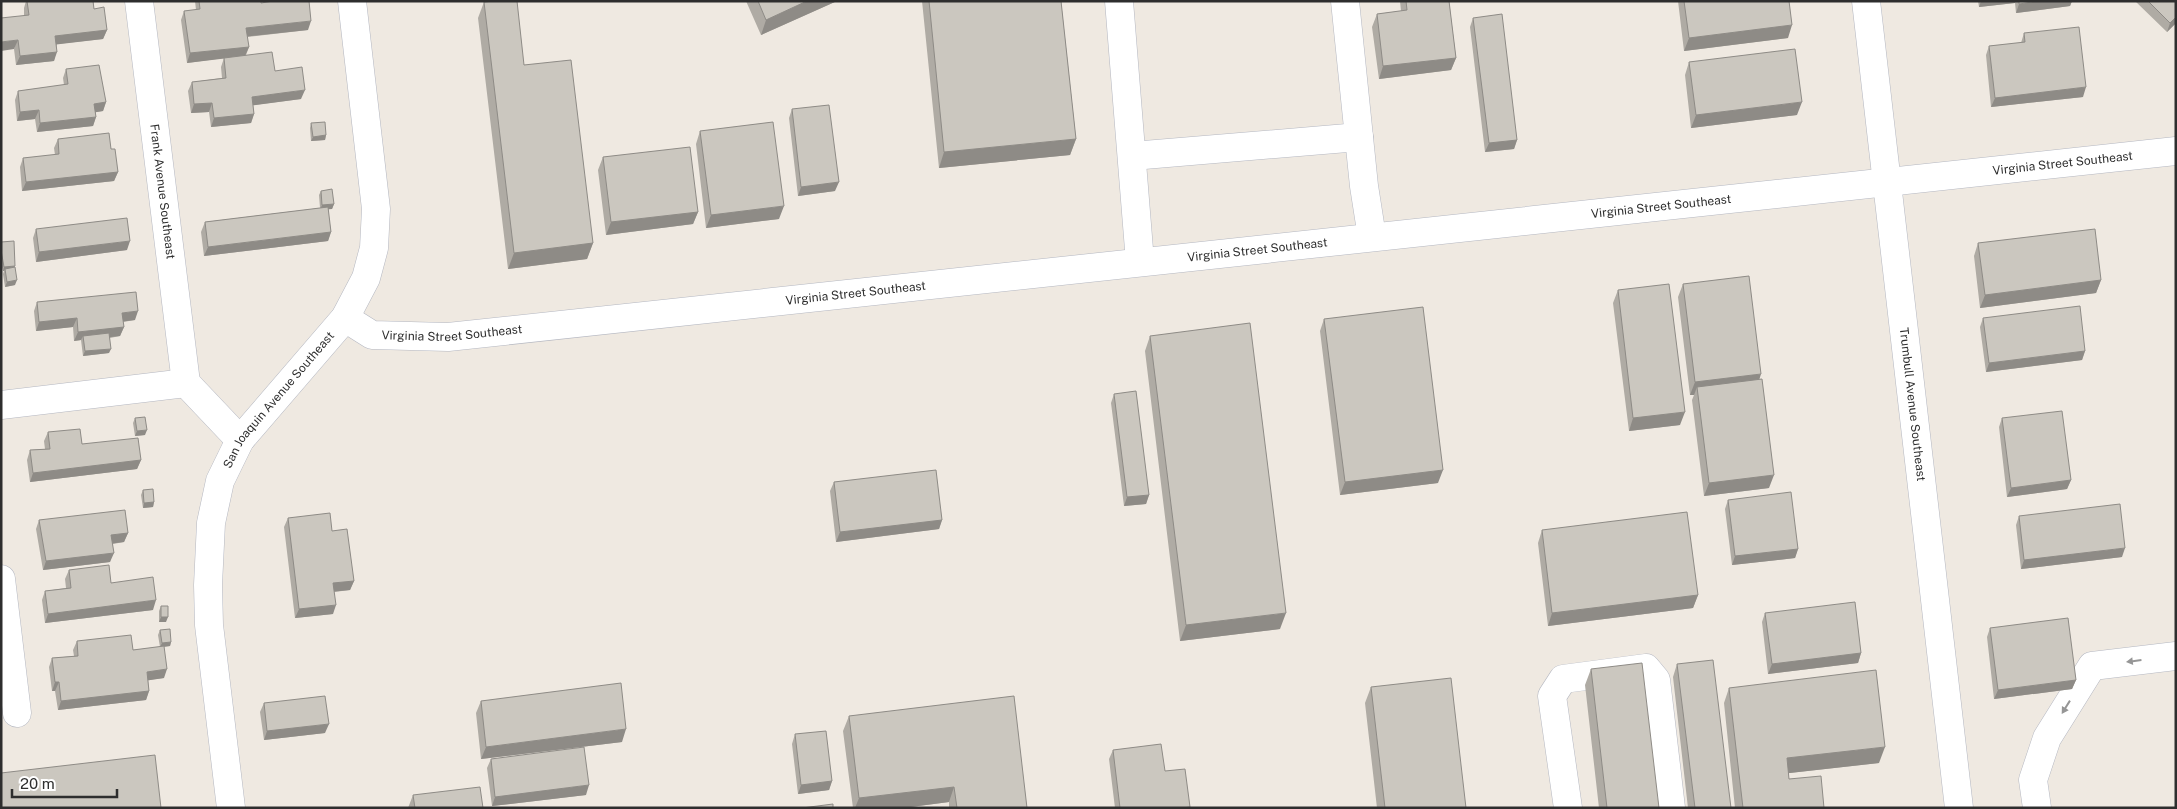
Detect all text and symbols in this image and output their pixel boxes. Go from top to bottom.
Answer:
street label: Frank Avenue Southeast [147,123,178,260]
street label: Virginia Street Southeast [1992,149,2134,178]
street label: Virginia Street Southeast [1590,192,1732,221]
street label: Virginia Street Southeast [1187,235,1329,264]
street label: Virginia Street Southeast [785,279,927,308]
street label: Virginia Street Southeast [381,322,523,344]
street label: Trumbull Avenue Southeast [1897,327,1928,482]
street label: San Joaquin Avenue Southeast [220,329,337,470]
one-way arrow [2126,657,2142,665]
one-way arrow [2062,700,2071,714]
scale bar [12,766,118,798]
text: 20 m [20,775,55,792]

